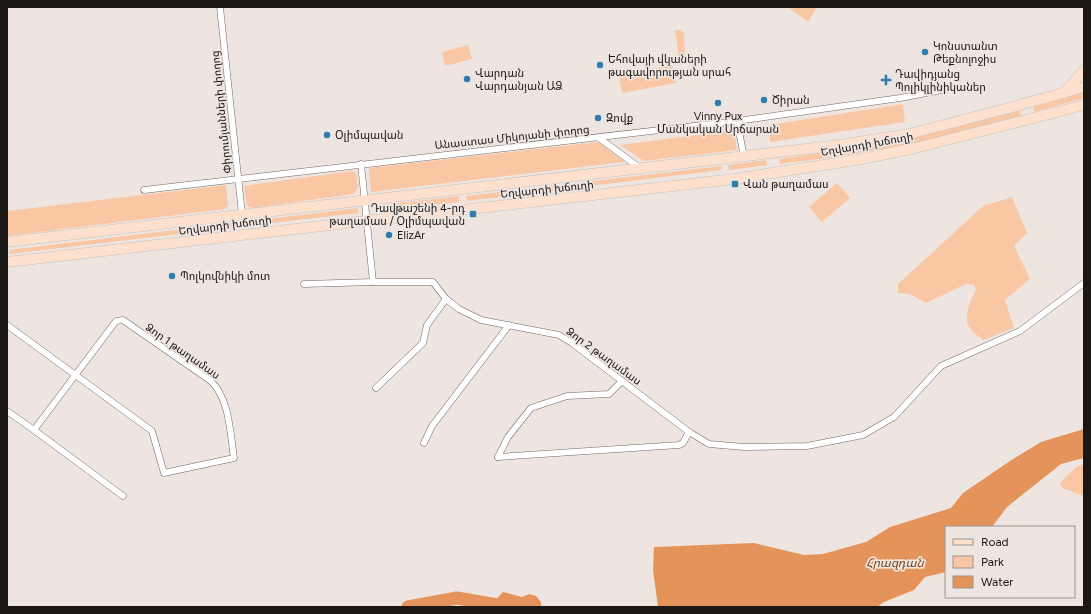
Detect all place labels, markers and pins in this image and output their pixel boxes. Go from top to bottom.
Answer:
place label: Կոնստանտ Թեքնոլոջիս [933,40,998,66]
marker: Կոնստանտ Թեքնոլոջիս [920,47,930,57]
place label: Եհովայի վկաների թագավորության սրահ [608,53,731,79]
marker: Եհովայի վկաների թագավորության սրահ [595,60,605,70]
place label: Վարդան Վարդանյան ԱՁ [475,67,563,93]
place label: Դավիդյանց Պոլիկլինիկաներ [895,68,986,94]
marker: Վարդան Վարդանյան ԱՁ [462,74,472,84]
marker: Դավիդյանց Պոլիկլինիկաներ [880,74,892,86]
place label: Ծիրան [772,94,810,107]
marker: Ծիրան [759,95,769,105]
marker: Vinny Pux Մանկական Սրճարան [713,98,723,108]
place label: Vinny Pux Մանկական Սրճարան [657,110,779,136]
place label: Զովք [606,112,633,125]
marker: Զովք [593,113,603,123]
place label: Օլիմպավան [335,129,403,142]
marker: Օլիմպավան [322,130,332,140]
place label: Վան թաղամաս [743,178,829,191]
marker: Վան թաղամաս [730,179,740,189]
place label: Դավթաշենի 4-րդ թաղամաս / Օլիմպավան [329,202,465,228]
marker: Դավթաշենի 4-րդ թաղամաս / Օլիմպավան [468,209,478,219]
place label: ElizAr [397,229,425,242]
marker: ElizAr [384,230,394,240]
place label: Պոլկովնիկի մոտ [180,270,270,283]
marker: Պոլկովնիկի մոտ [167,271,177,281]

